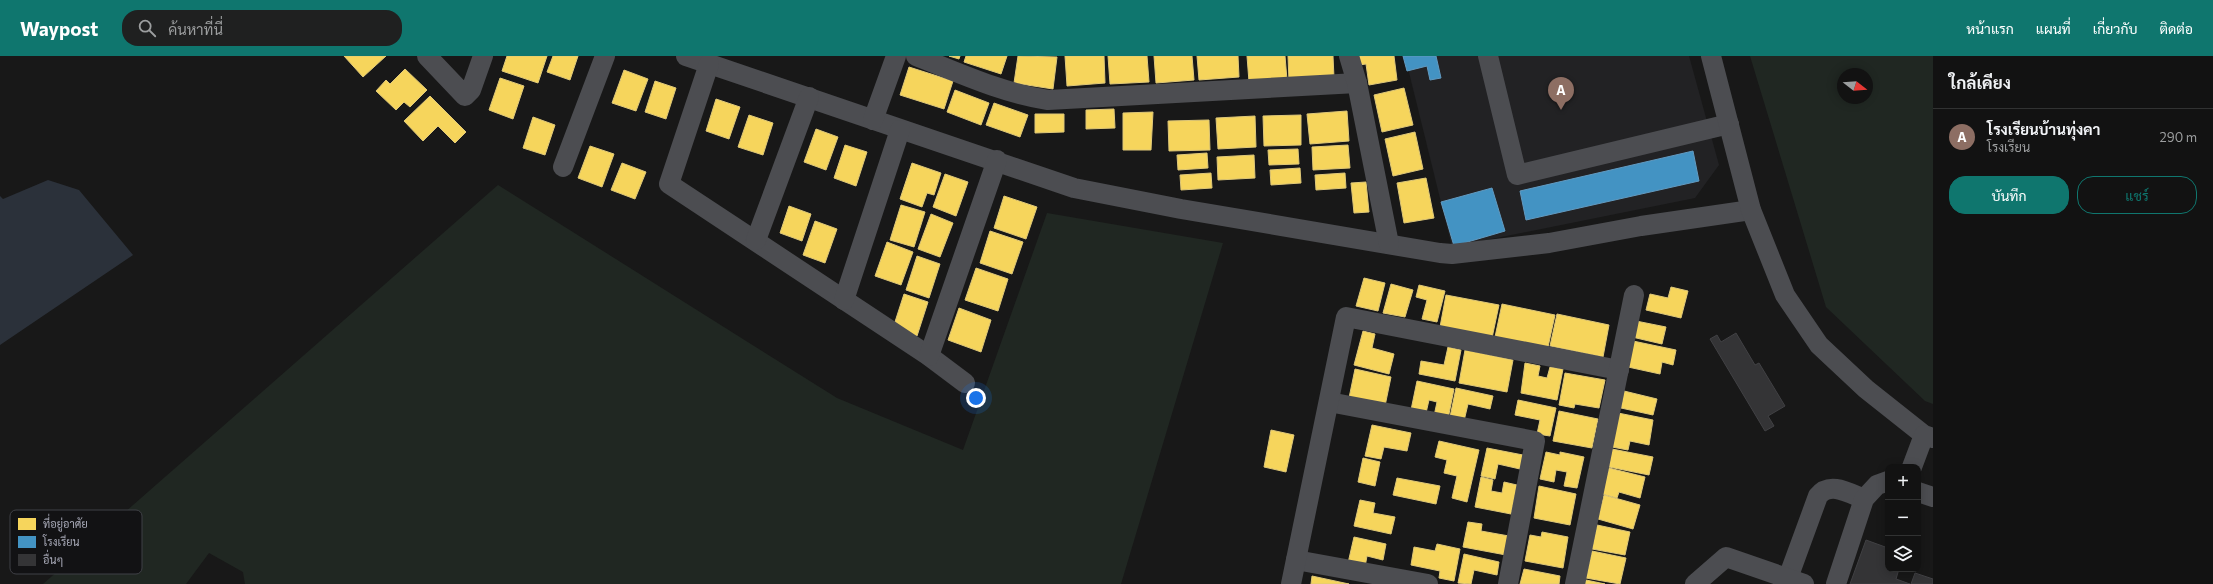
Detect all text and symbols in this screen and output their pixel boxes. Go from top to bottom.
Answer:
search box [122,10,402,46]
text: Waypost [20,17,98,40]
icon: search [136,17,158,39]
text: ค้นหาที่นี่ [168,20,223,38]
text: หน้าแรก [1966,20,2014,37]
text: แผนที่ [2036,20,2071,37]
text: เกี่ยวกับ [2093,20,2137,37]
text: ติดต่อ [2159,20,2193,37]
north arrow [1837,68,1873,104]
text: ใกล้เคียง [1949,72,2011,93]
pin: A [1548,77,1574,110]
text: โรงเรียนบ้านทุ่งคา [1987,120,2100,138]
text: A [1957,129,1967,145]
text: 290 m [2160,129,2197,145]
text: โรงเรียน [1987,139,2030,155]
button: บันทึก [1949,176,2069,214]
button: แชร์ [2077,176,2197,214]
your location [966,388,986,408]
map controls [1885,464,1921,572]
button: + [1885,464,1921,500]
button: − [1885,500,1921,536]
legend [10,510,142,574]
text: ที่อยู่อาศัย [43,513,88,532]
text: โรงเรียน [42,534,80,548]
button: layers [1885,536,1921,572]
text: อื่นๆ [43,549,63,567]

